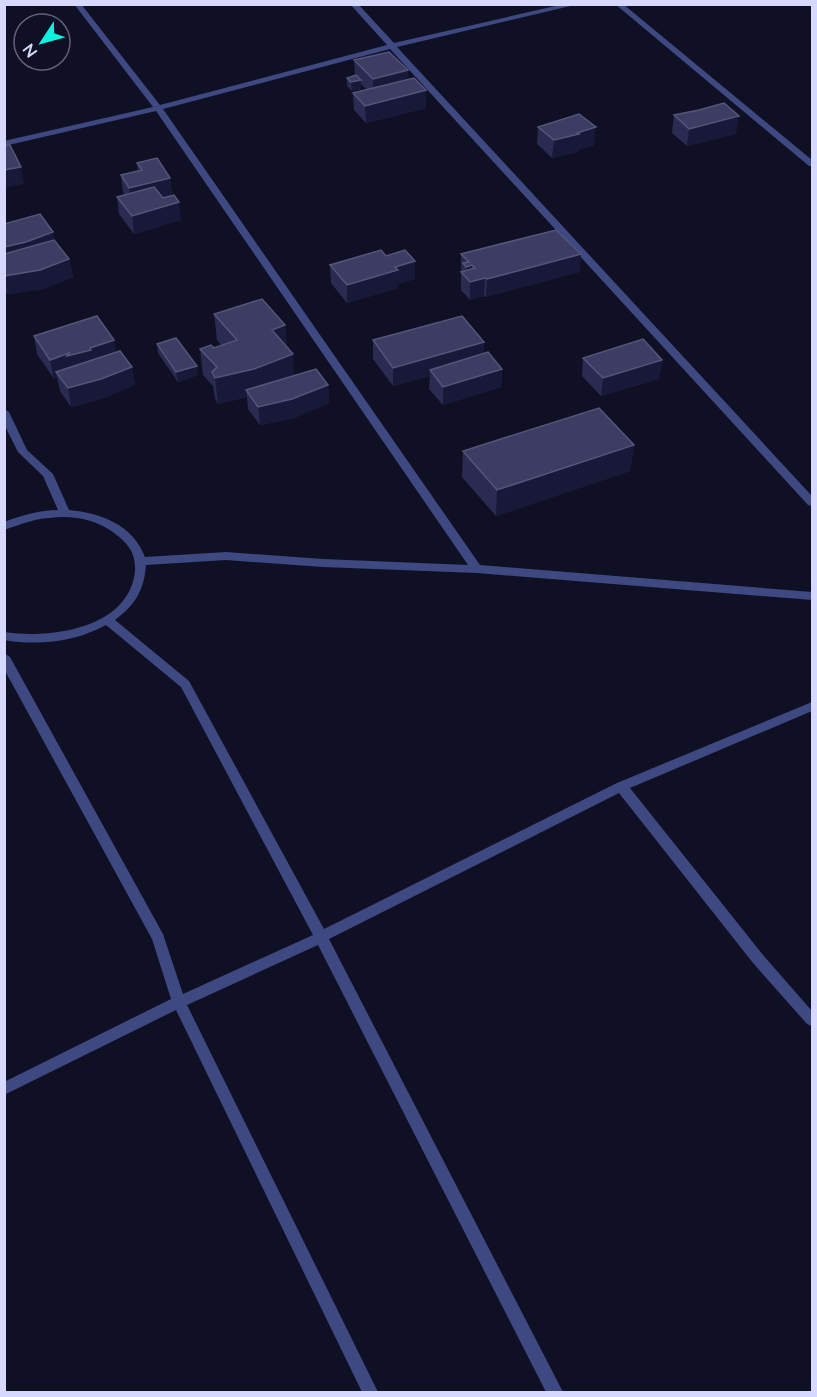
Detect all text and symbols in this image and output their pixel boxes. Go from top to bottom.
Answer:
north arrow [12,12,72,72]
text: N [18,41,41,62]

